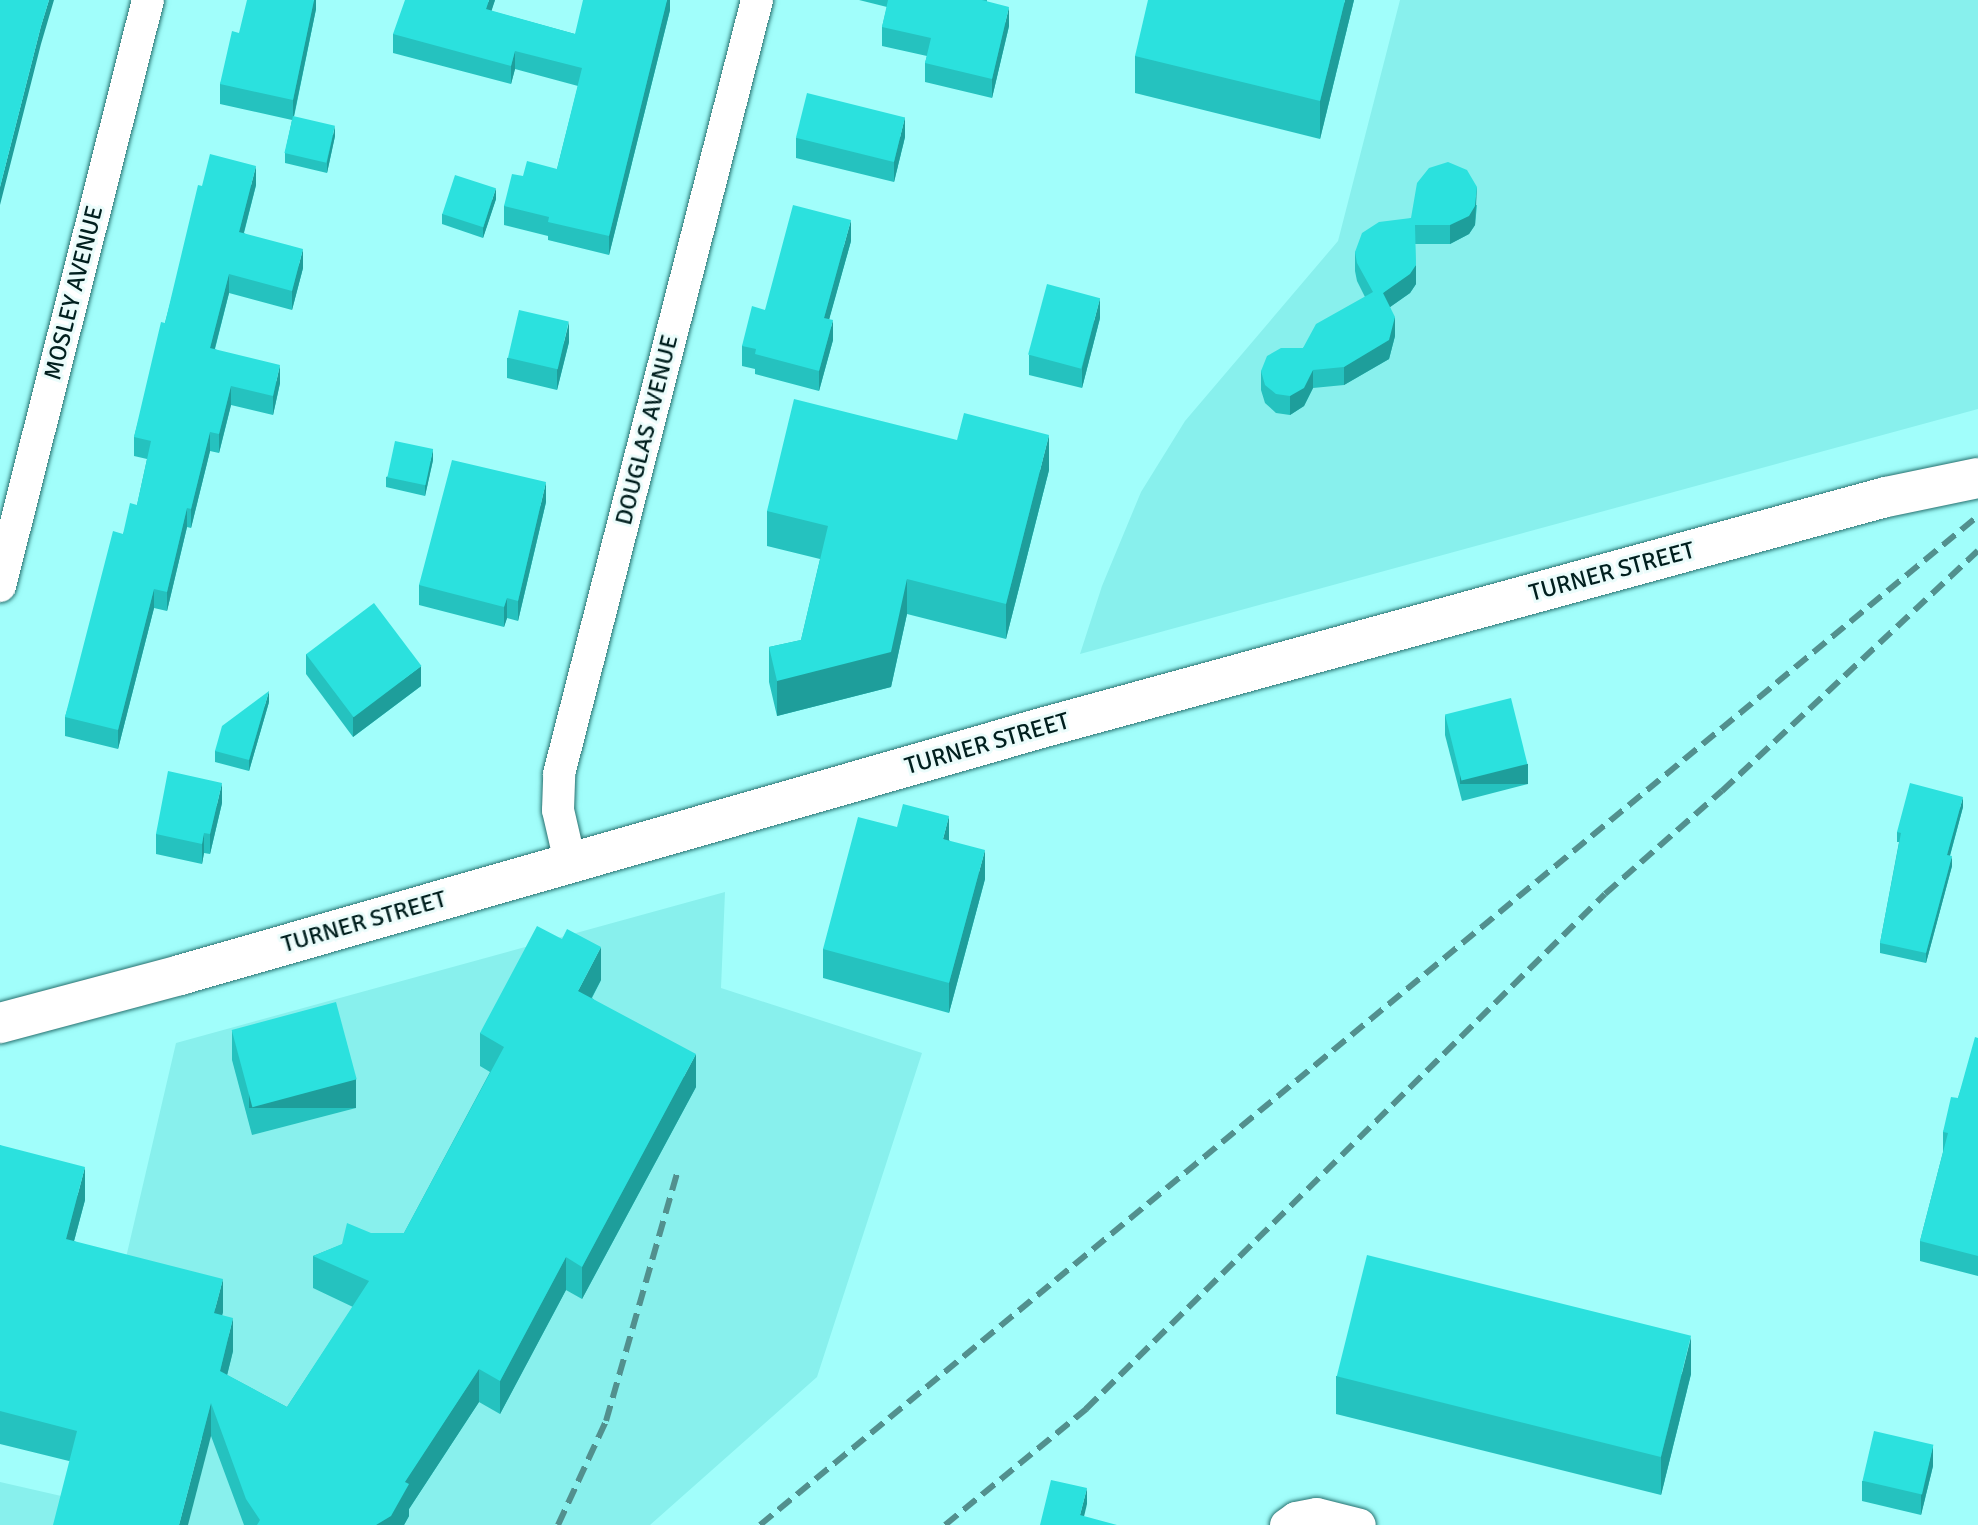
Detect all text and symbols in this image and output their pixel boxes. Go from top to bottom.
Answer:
street label: MOSLEY AVENUE [38,203,110,383]
street label: DOUGLAS AVENUE [609,332,685,528]
street label: TURNER STREET [1526,536,1698,608]
street label: TURNER STREET [901,707,1073,781]
street label: TURNER STREET [278,885,450,959]

